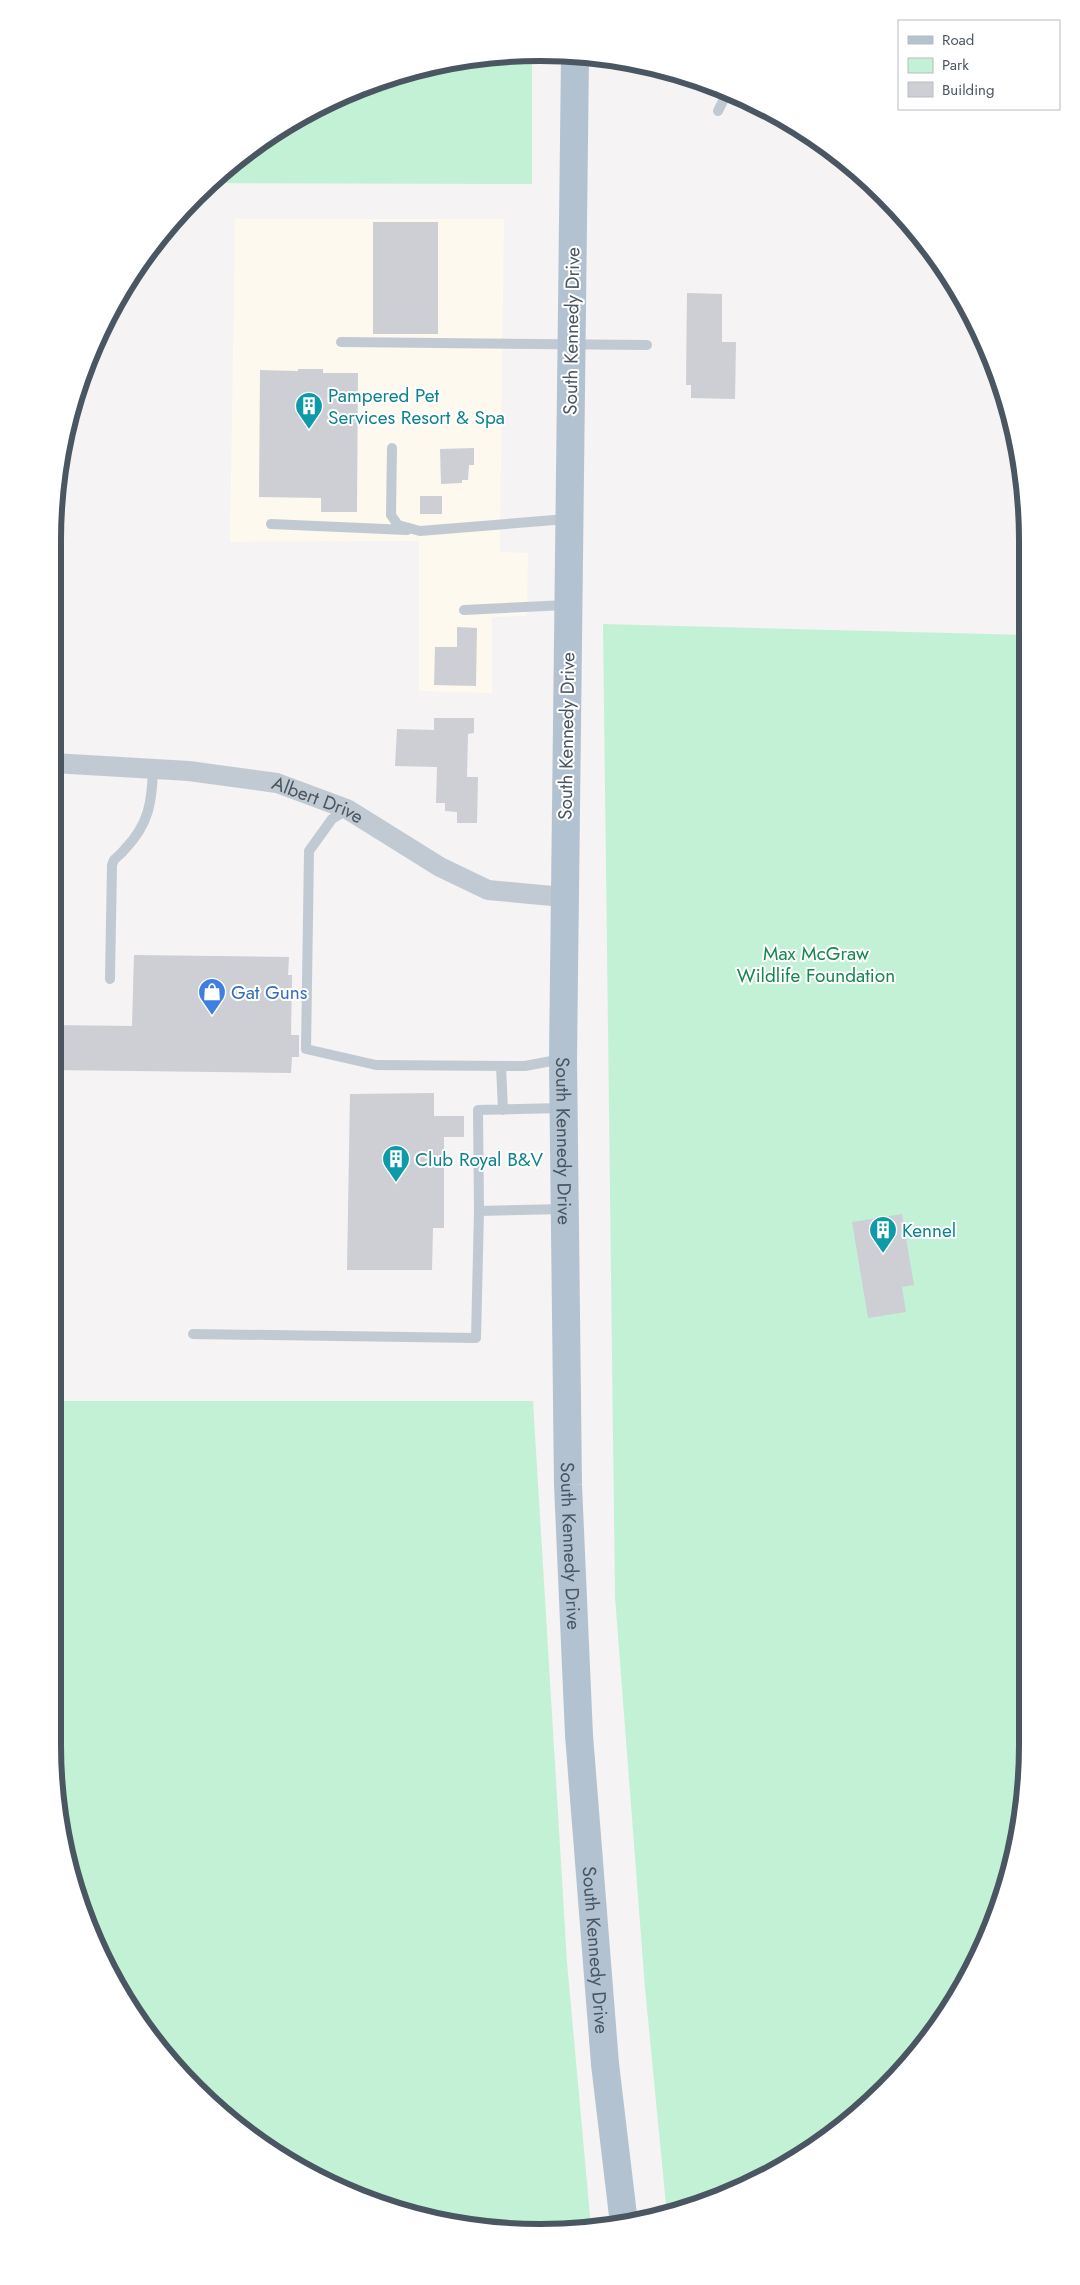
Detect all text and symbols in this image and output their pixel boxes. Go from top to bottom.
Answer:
legend [898,20,1060,110]
text: Road [942,29,974,51]
text: Park [942,54,969,76]
text: Building [942,79,994,101]
street label: South Kennedy Drive [557,247,586,415]
place label: Pampered Pet Services Resort & Spa [328,382,505,431]
building icon: Pampered Pet Services Resort & Spa [294,391,324,430]
street label: South Kennedy Drive [552,652,581,820]
street label: Albert Drive [268,769,369,830]
park label: Max McGraw Wildlife Foundation [737,940,895,989]
shop icon: Gat Guns [197,977,227,1016]
place label: Gat Guns [231,979,308,1006]
street label: South Kennedy Drive [549,1057,578,1225]
building icon: Club Royal B&V [381,1144,411,1183]
place label: Club Royal B&V [415,1146,544,1173]
building icon: Kennel [868,1215,898,1254]
place label: Kennel [902,1217,956,1244]
street label: South Kennedy Drive [554,1462,587,1631]
street label: South Kennedy Drive [575,1865,616,2035]

